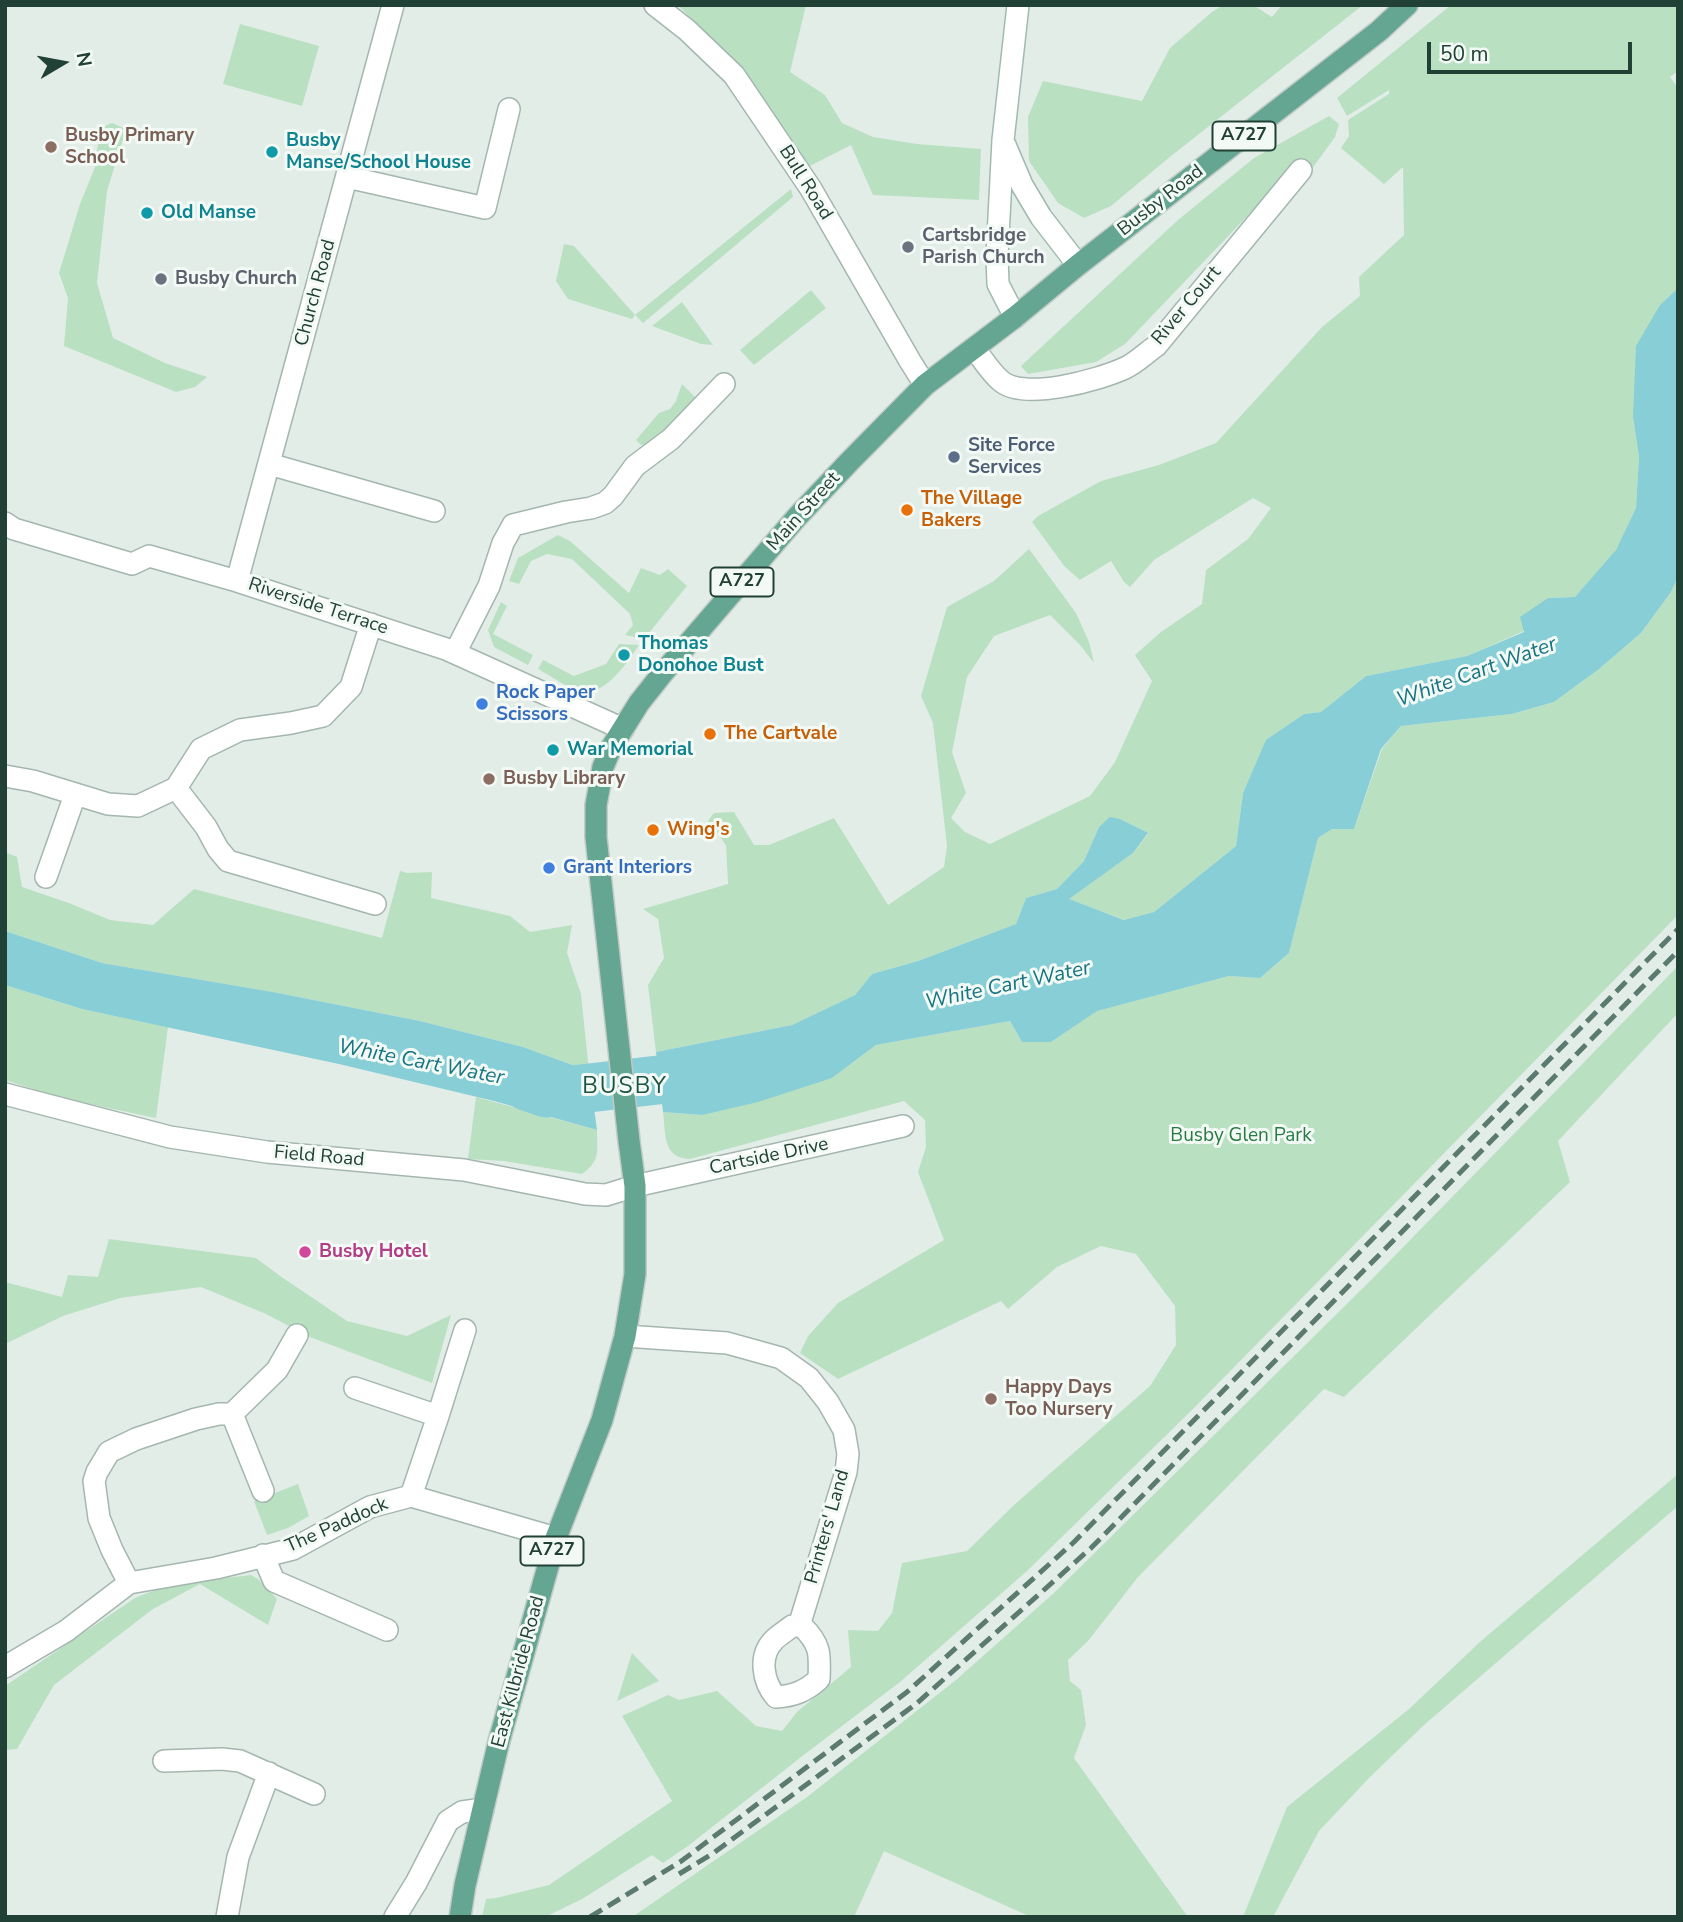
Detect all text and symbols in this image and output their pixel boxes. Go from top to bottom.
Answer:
north arrow [28,28,98,98]
scale bar [1431,28,1636,72]
text: 50 m [1440,40,1489,68]
text: N [70,50,98,69]
road number: A727 [1212,121,1276,150]
place label: Busby Primary School [65,125,194,169]
place label: Busby Manse/School House [286,130,471,174]
marker: Busby Primary School [43,139,59,155]
street label: Bull Road [773,141,837,225]
marker: Busby Manse/School House [264,144,280,160]
street label: Busby Road [1114,160,1208,242]
place label: Old Manse [161,202,256,224]
marker: Old Manse [139,205,155,221]
place label: Cartsbridge Parish Church [922,225,1045,269]
street label: Church Road [291,237,341,349]
marker: Cartsbridge Parish Church [900,239,916,255]
street label: River Court [1147,262,1227,350]
place label: Busby Church [175,268,297,290]
marker: Busby Church [153,271,169,287]
place label: Site Force Services [968,435,1055,479]
marker: Site Force Services [946,449,962,465]
street label: Main Street [763,468,845,556]
place label: The Village Bakers [921,488,1022,532]
marker: The Village Bakers [899,502,915,518]
road number: A727 [710,568,774,596]
street label: Riverside Terrace [245,574,391,640]
water label: White Cart Water [1394,632,1560,714]
place label: Thomas Donohoe Bust [638,633,764,677]
marker: Thomas Donohoe Bust [616,647,632,663]
place label: Rock Paper Scissors [496,682,596,726]
marker: Rock Paper Scissors [474,696,490,712]
place label: The Cartvale [724,723,837,745]
marker: The Cartvale [702,726,718,742]
place label: War Memorial [567,739,693,761]
marker: War Memorial [545,742,561,758]
place label: Busby Library [503,768,625,790]
marker: Busby Library [481,771,497,787]
place label: Wing's [667,819,729,841]
marker: Wing's [645,822,661,838]
place label: Grant Interiors [563,857,692,879]
marker: Grant Interiors [541,860,557,876]
water label: White Cart Water [923,956,1093,1016]
water label: White Cart Water [336,1035,506,1091]
district label: BUSBY [583,1073,667,1101]
park label: Busby Glen Park [1170,1125,1312,1147]
street label: Cartside Drive [707,1133,831,1181]
street label: Field Road [273,1142,365,1172]
place label: Busby Hotel [319,1241,428,1263]
marker: Busby Hotel [297,1244,313,1260]
place label: Happy Days Too Nursery [1005,1377,1112,1421]
marker: Happy Days Too Nursery [983,1391,999,1407]
street label: Printers' Land [801,1467,855,1587]
street label: The Paddock [282,1493,392,1559]
road number: A727 [520,1536,584,1566]
street label: East Kilbride Road [488,1594,550,1750]

